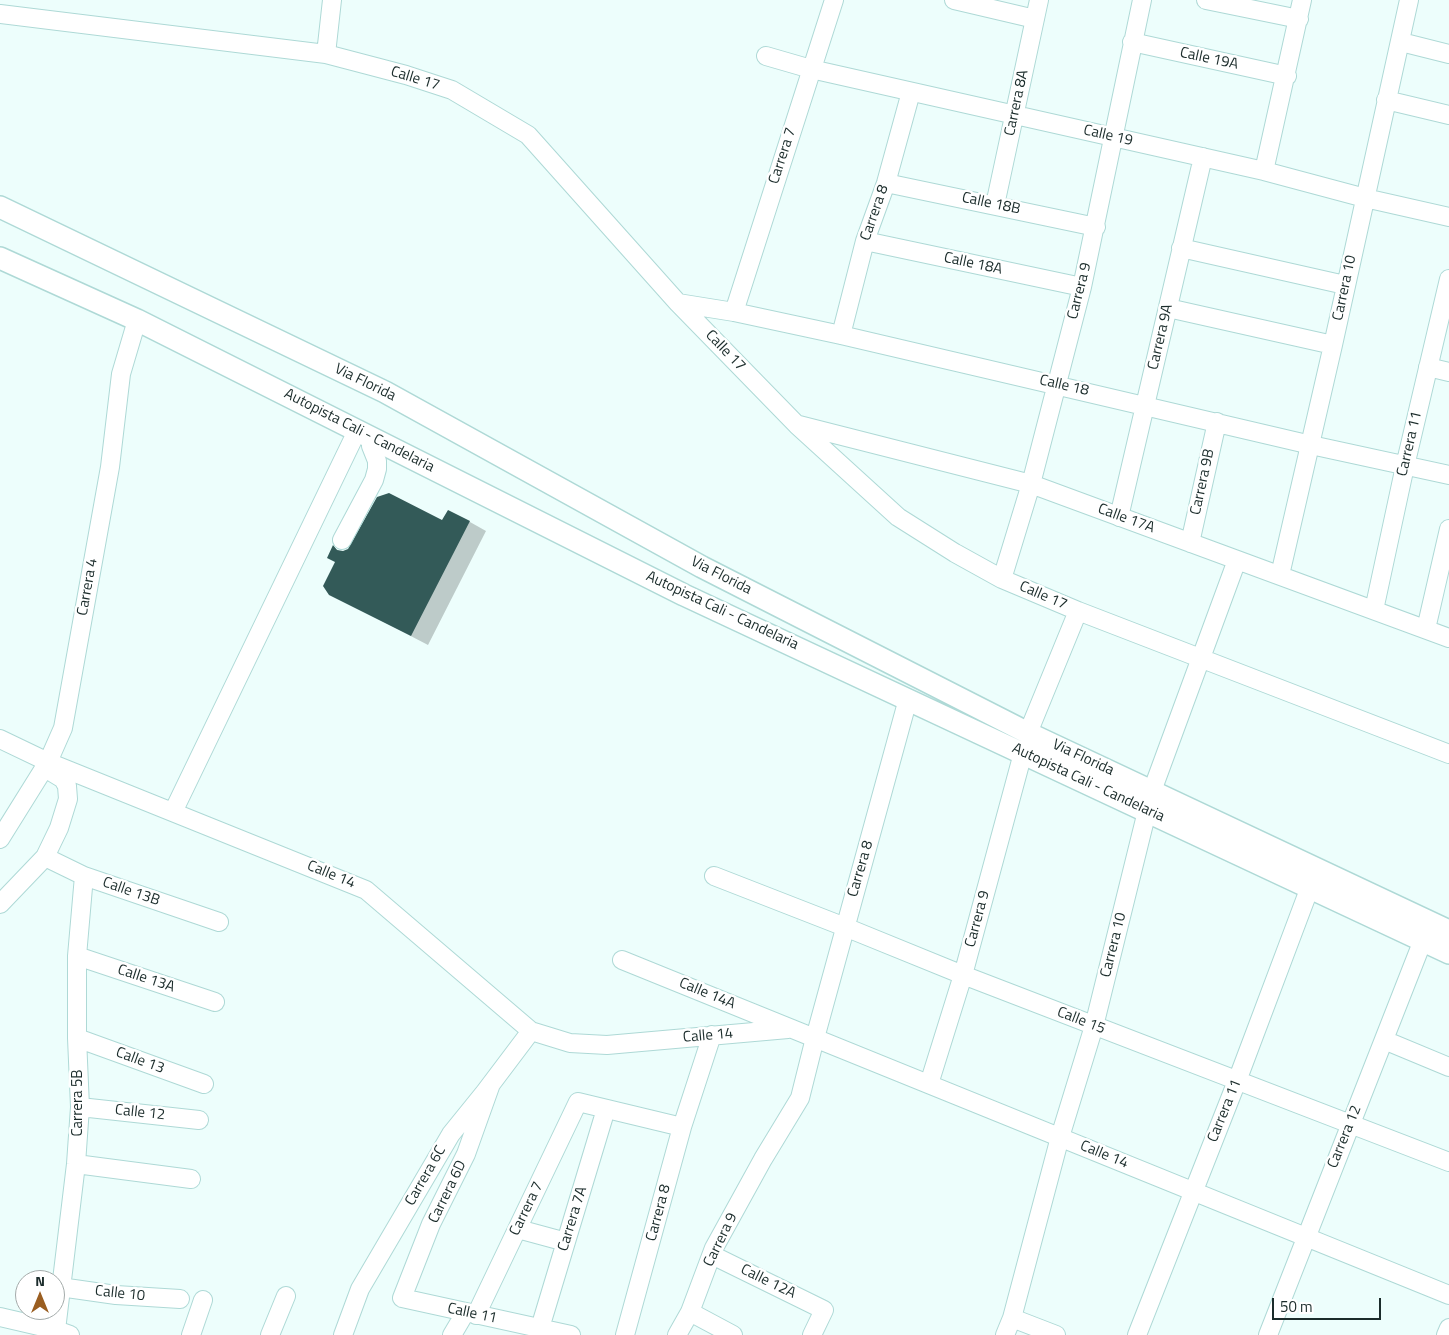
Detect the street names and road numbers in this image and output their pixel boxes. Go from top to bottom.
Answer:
street label: Calle 19A [1178,44,1240,74]
street label: Calle 17 [388,63,442,95]
street label: Carrera 8A [1001,68,1033,138]
street label: Calle 19 [1081,122,1135,150]
street label: Carrera 7 [765,126,801,186]
street label: Carrera 8 [857,183,893,243]
street label: Calle 18B [960,189,1022,219]
street label: Calle 18A [942,249,1004,279]
street label: Carrera 10 [1329,254,1361,322]
street label: Carrera 9 [1064,261,1096,321]
street label: Carrera 9A [1145,302,1177,372]
street label: Calle 17 [701,327,749,375]
street label: Via Florida [331,360,399,406]
street label: Calle 18 [1037,372,1091,400]
street label: Autopista Cali - Candelaria [281,385,437,477]
street label: Carrera 11 [1394,410,1426,478]
street label: Carrera 9B [1187,447,1219,517]
street label: Calle 17A [1095,500,1157,538]
street label: Via Florida [687,553,755,599]
street label: Carrera 4 [74,557,102,617]
street label: Autopista Cali - Candelaria [643,568,801,654]
street label: Calle 17 [1016,578,1070,614]
street label: Via Florida [1049,736,1117,780]
street label: Autopista Cali - Candelaria [1009,740,1167,826]
street label: Carrera 8 [844,839,878,899]
street label: Calle 14 [304,857,358,893]
street label: Calle 13B [100,874,162,910]
street label: Carrera 9 [962,889,994,949]
street label: Carrera 10 [1097,911,1131,979]
street label: Calle 13A [115,961,177,997]
street label: Calle 14A [676,975,738,1013]
street label: Calle 15 [1054,1004,1108,1038]
street label: Calle 14 [682,1025,734,1047]
street label: Calle 13 [113,1044,167,1078]
street label: Carrera 5B [69,1069,87,1137]
street label: Carrera 11 [1204,1077,1246,1145]
street label: Calle 12 [114,1101,166,1125]
street label: Carrera 12 [1324,1103,1366,1171]
street label: Calle 14 [1077,1137,1131,1173]
street label: Carrera 6C [402,1143,450,1209]
street label: Carrera 6D [425,1158,471,1226]
street label: Carrera 7 [506,1179,548,1239]
street label: Carrera 8 [643,1183,675,1243]
street label: Carrera 7A [555,1184,591,1254]
street label: Carrera 9 [700,1210,742,1270]
street label: Calle 12A [737,1261,799,1303]
street label: Calle 10 [94,1282,146,1306]
street label: Calle 11 [446,1300,498,1328]

